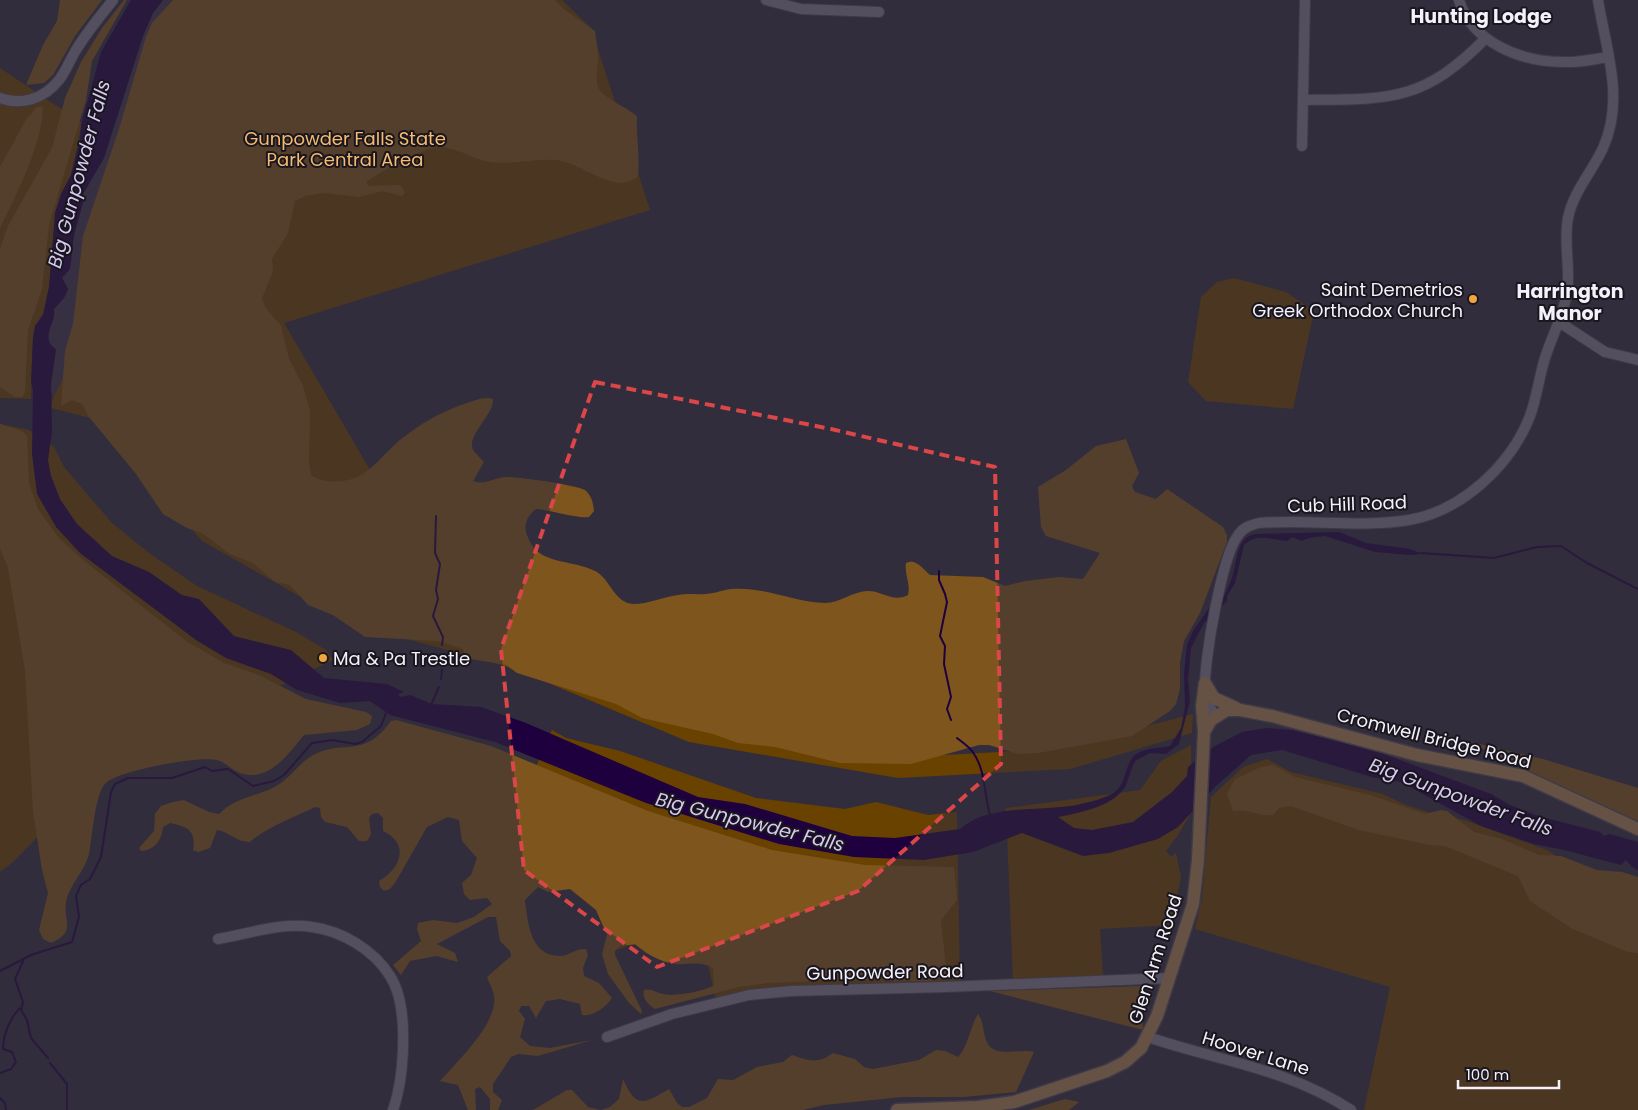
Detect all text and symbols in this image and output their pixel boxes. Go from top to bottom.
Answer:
district label: Hunting Lodge [1410,3,1552,30]
water label: Big Gunpowder Falls [41,77,117,271]
park label: Gunpowder Falls State Park Central Area [244,126,446,172]
place label: Saint Demetrios Greek Orthodox Church [1252,277,1463,323]
district label: Harrington Manor [1517,278,1624,327]
marker: Saint Demetrios Greek Orthodox Church [1467,293,1479,305]
street label: Cub Hill Road [1287,489,1407,519]
place label: Ma & Pa Trestle [333,646,470,671]
marker: Ma & Pa Trestle [317,652,329,664]
street label: Cromwell Bridge Road [1334,702,1534,774]
water label: Big Gunpowder Falls [1365,751,1557,843]
water label: Big Gunpowder Falls [653,785,847,859]
street label: Glen Arm Road [1122,891,1188,1027]
street label: Gunpowder Road [806,958,964,986]
street label: Hoover Lane [1199,1025,1313,1081]
scale bar [1458,1058,1559,1090]
text: 100 m [1466,1064,1509,1085]

